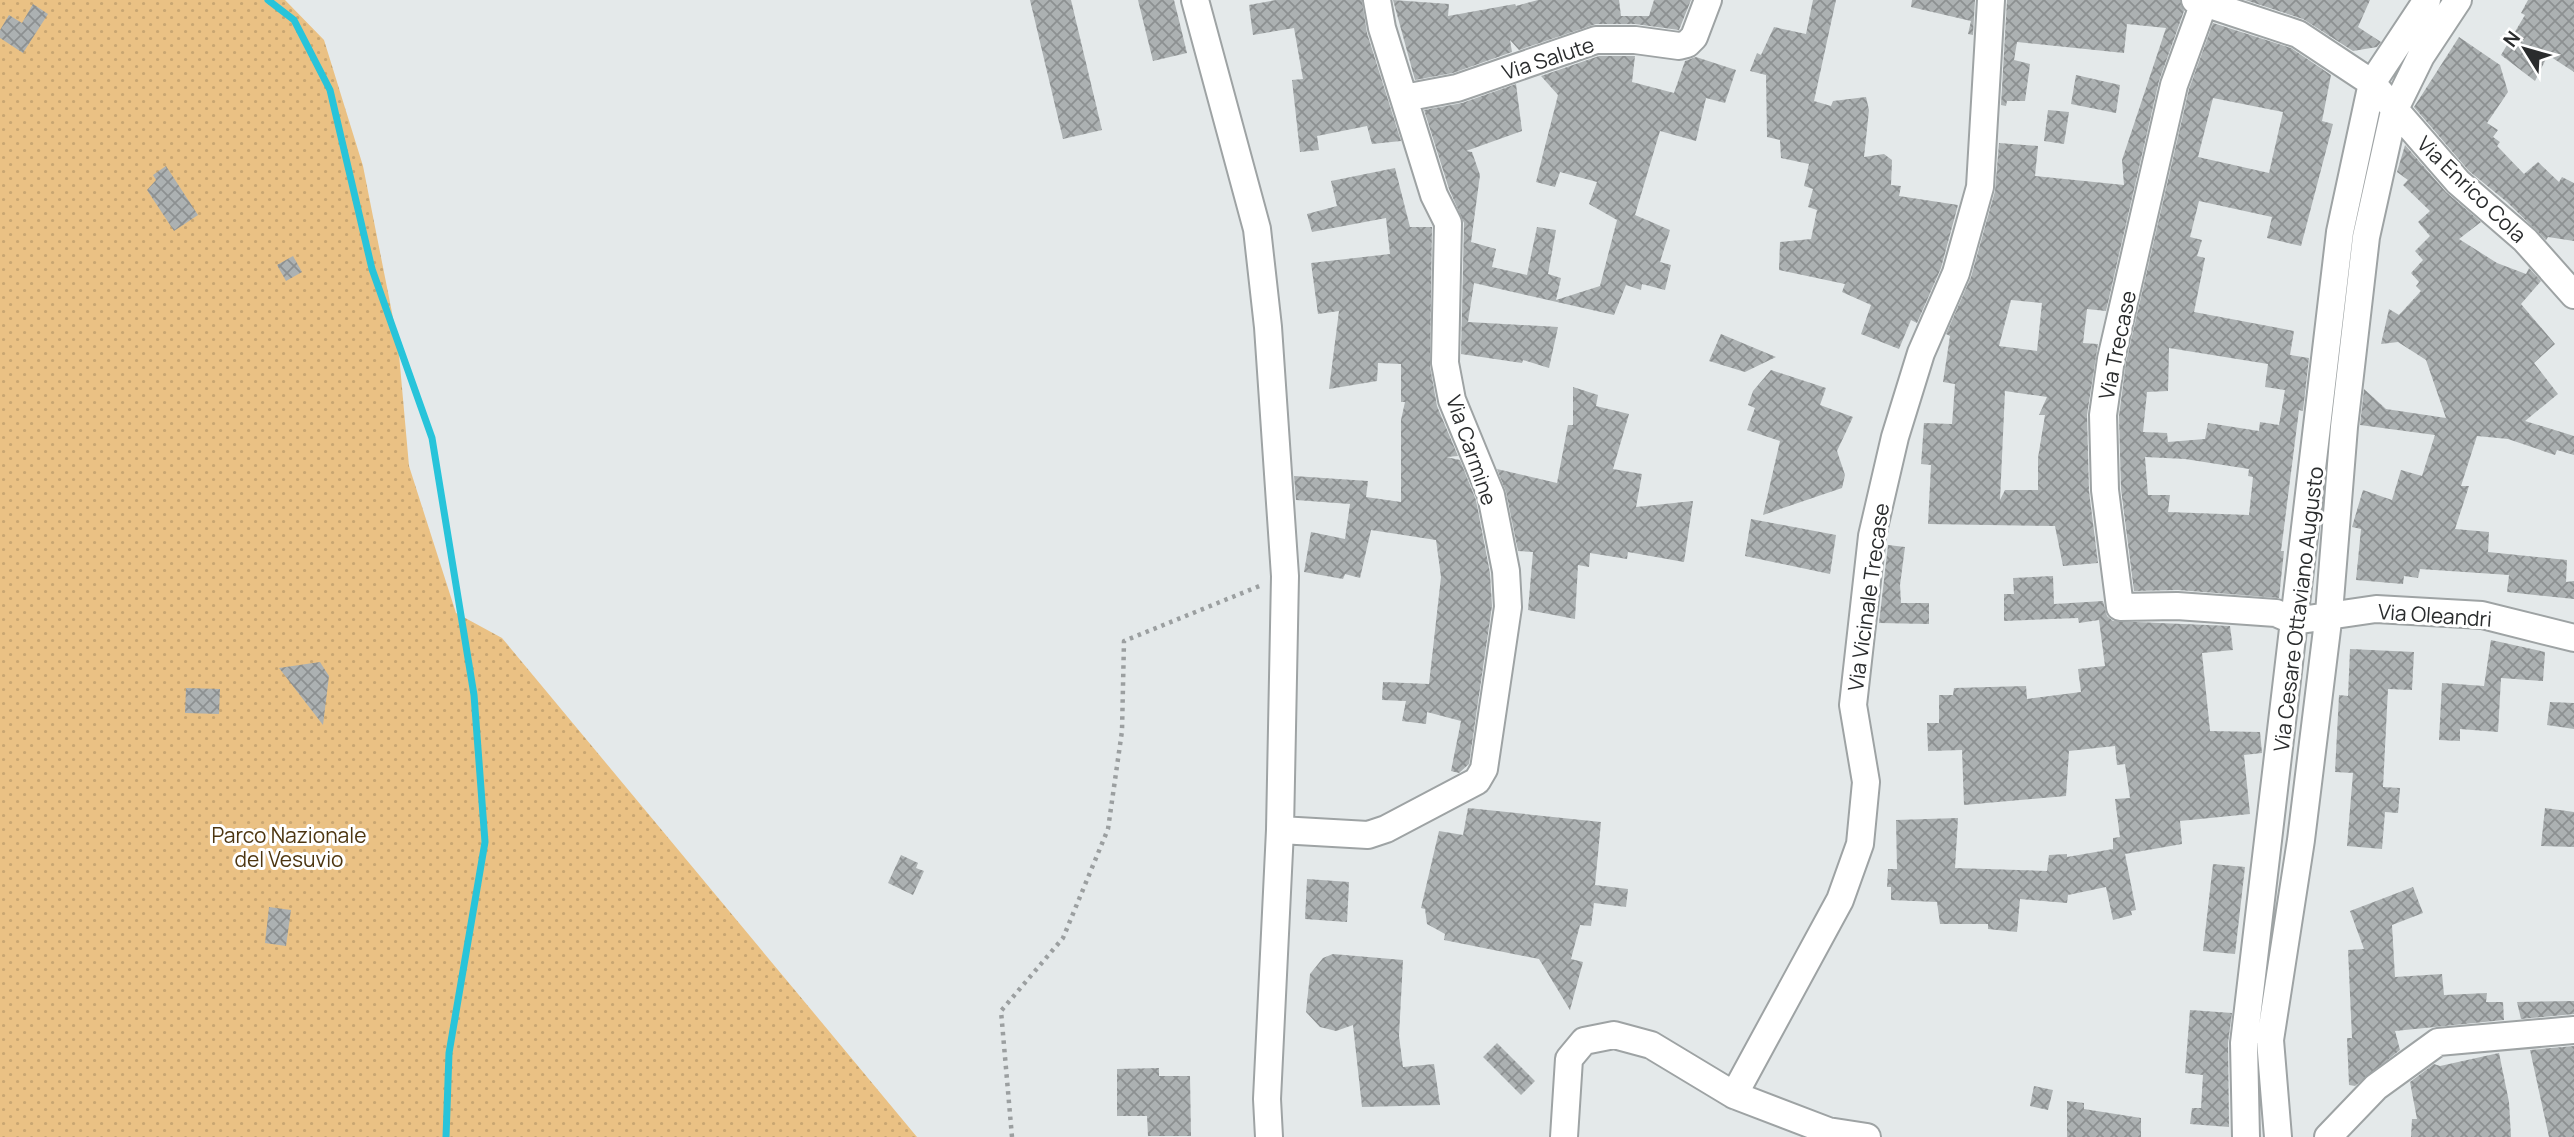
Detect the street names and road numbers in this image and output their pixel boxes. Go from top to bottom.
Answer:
street label: Via Salute [1498,30,1598,86]
street label: Via Enrico Cola [2411,130,2533,248]
street label: Via Trecase [2092,288,2142,402]
street label: Via Carmine [1440,391,1504,509]
street label: Via Cesare Ottaviano Augusto [2267,465,2329,753]
street label: Via Vicinale Trecase [1841,501,1895,693]
street label: Via Oleandri [2377,597,2493,633]

